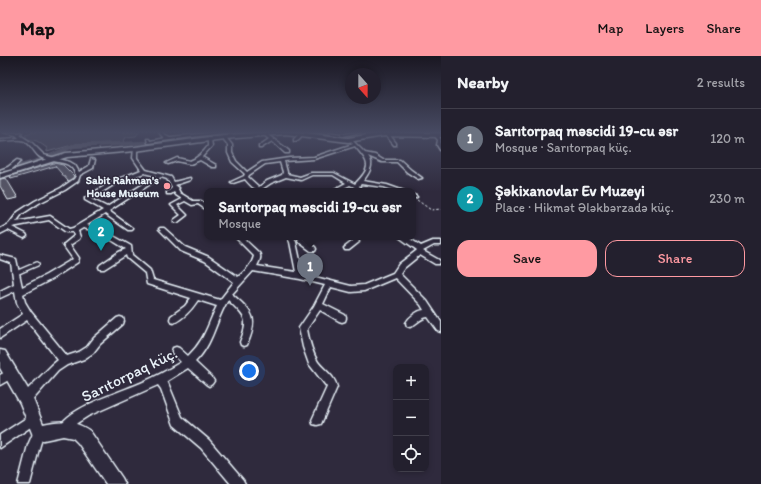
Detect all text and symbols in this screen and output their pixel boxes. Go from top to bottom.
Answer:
text: Map [20,17,55,40]
text: Map [598,20,623,37]
text: Layers [645,20,684,37]
text: Share [706,20,741,37]
north arrow [345,68,381,104]
text: Nearby [457,72,509,92]
text: 2 results [697,75,745,90]
text: Sarıtorpaq məscidi 19-cu əsr [495,122,678,140]
text: 1 [467,131,473,146]
text: 120 m [710,131,745,146]
text: Mosque · Sarıtorpaq küç. [495,140,632,155]
place label: Sabit Rahman's House Museum [86,174,160,200]
marker: Sabit Rahman's House Museum [162,181,172,191]
text: Şəkixanovlar Ev Muzeyi [495,182,645,200]
popup [204,188,416,240]
text: 2 [467,191,473,206]
text: 230 m [709,191,745,206]
text: Sarıtorpaq məscidi 19-cu əsr [218,198,402,216]
text: Place · Hikmət Ələkbərzadə küç. [495,200,674,215]
text: Mosque [218,216,261,231]
pin: 2 [88,218,114,251]
button: Save [457,240,597,277]
button: Share [605,240,745,277]
pin: 1 [297,253,323,286]
street label: Sarıtorpaq küç. [78,343,180,406]
your location [239,361,259,381]
map controls [393,364,429,472]
button: + [393,364,429,400]
button: − [393,400,429,436]
button: locate [393,436,429,472]

